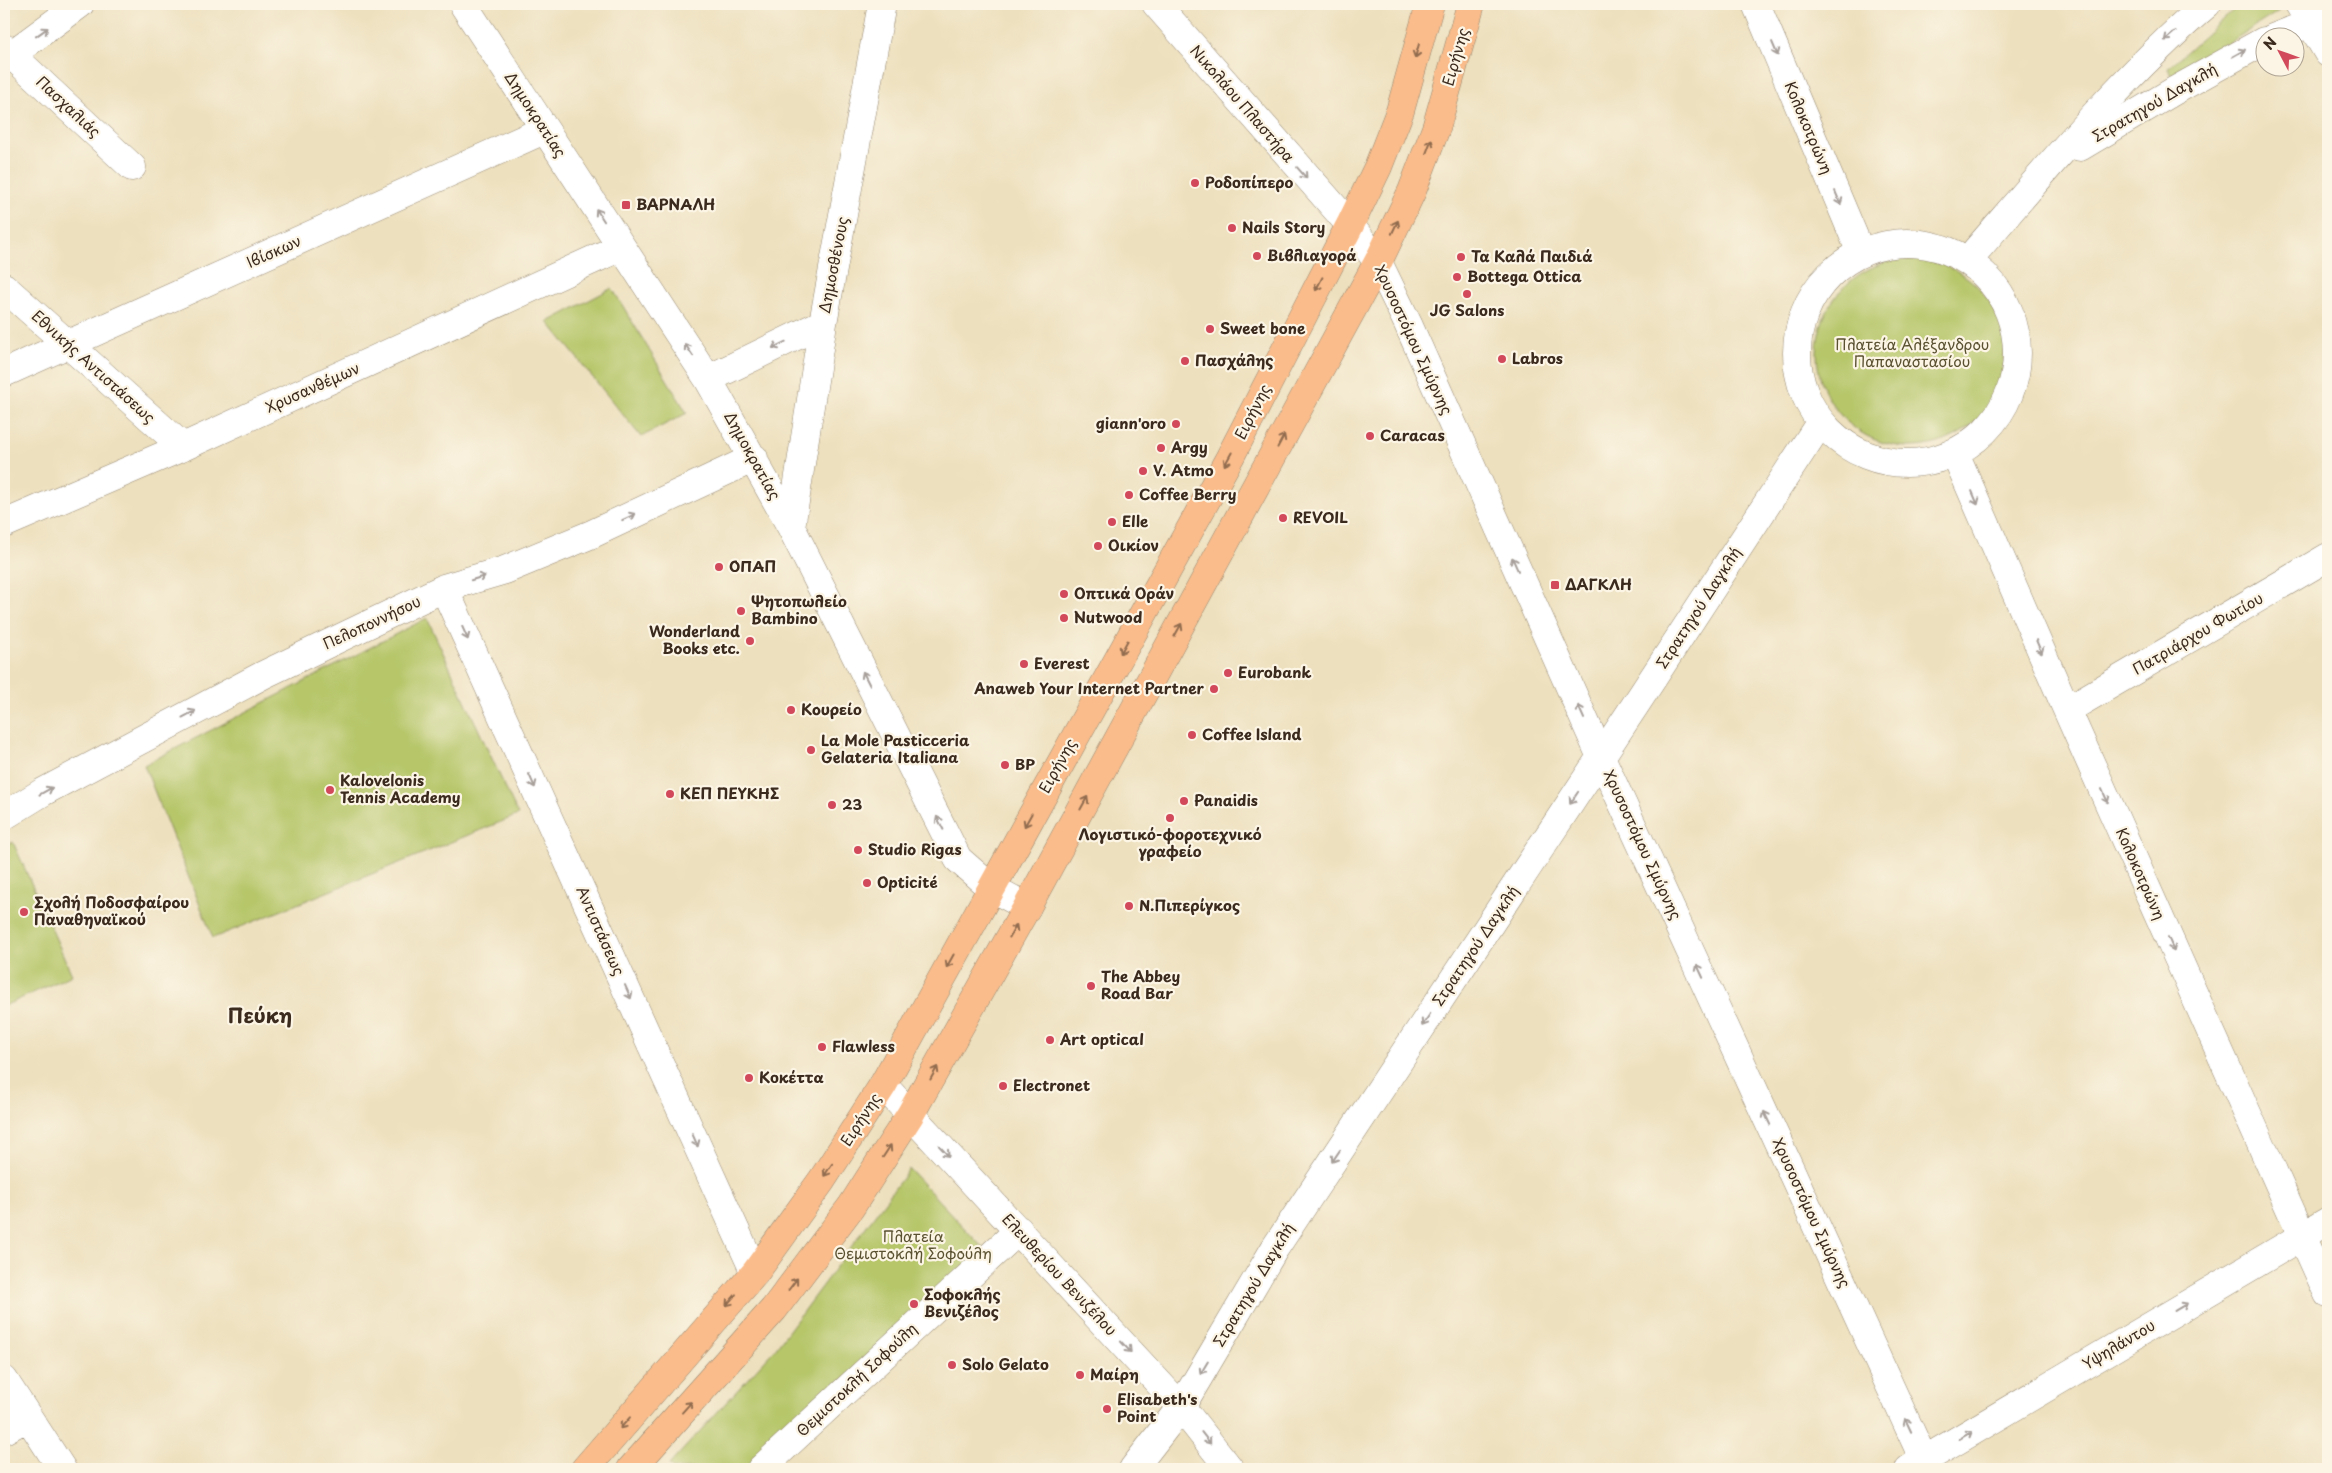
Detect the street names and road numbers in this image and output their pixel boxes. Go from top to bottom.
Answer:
street label: Ειρήνης [1435,25,1474,88]
street label: Νικολάου Πλαστήρα [1185,39,1301,167]
street label: Στρατηγού Δαγκλή [2088,57,2221,147]
street label: Δημοκρατίας [500,67,573,162]
street label: Πασχαλιάς [32,70,107,142]
street label: Κολοκοτρώνη [1780,78,1839,177]
street label: Δημοσθένους [812,214,853,315]
street label: Ιβίσκων [242,228,304,273]
street label: Χρυσοστόμου Σμύρνης [1369,261,1459,418]
street label: Εθνικής Αντιστάσεως [27,304,161,428]
street label: Χρυσανθέμων [262,356,363,418]
street label: Ειρήνης [1228,379,1275,443]
street label: Δημοκρατίας [719,407,787,504]
street label: Στρατηγού Δαγκλή [1650,542,1746,672]
street label: Πατριάρχου Φωτίου [2128,586,2267,680]
street label: Πελοποννήσου [319,589,424,654]
street label: Ειρήνης [1032,734,1081,797]
street label: Χρυσοστόμου Σμύρνης [1598,766,1688,923]
street label: Κολοκοτρώνη [2111,824,2172,923]
street label: Στρατηγού Δαγκλή [1426,880,1524,1010]
street label: Αντιστάσεως [571,882,631,979]
street label: Ειρήνης [834,1088,886,1150]
street label: Χρυσοστόμου Σμύρνης [1767,1134,1857,1291]
street label: Ελευθερίου Βενιζέλου [997,1208,1123,1340]
street label: Στρατηγού Δαγκλή [1207,1218,1299,1350]
street label: Υψηλάντου [2078,1313,2159,1374]
street label: Θεμιστοκλή Σοφούλη [790,1317,921,1441]

